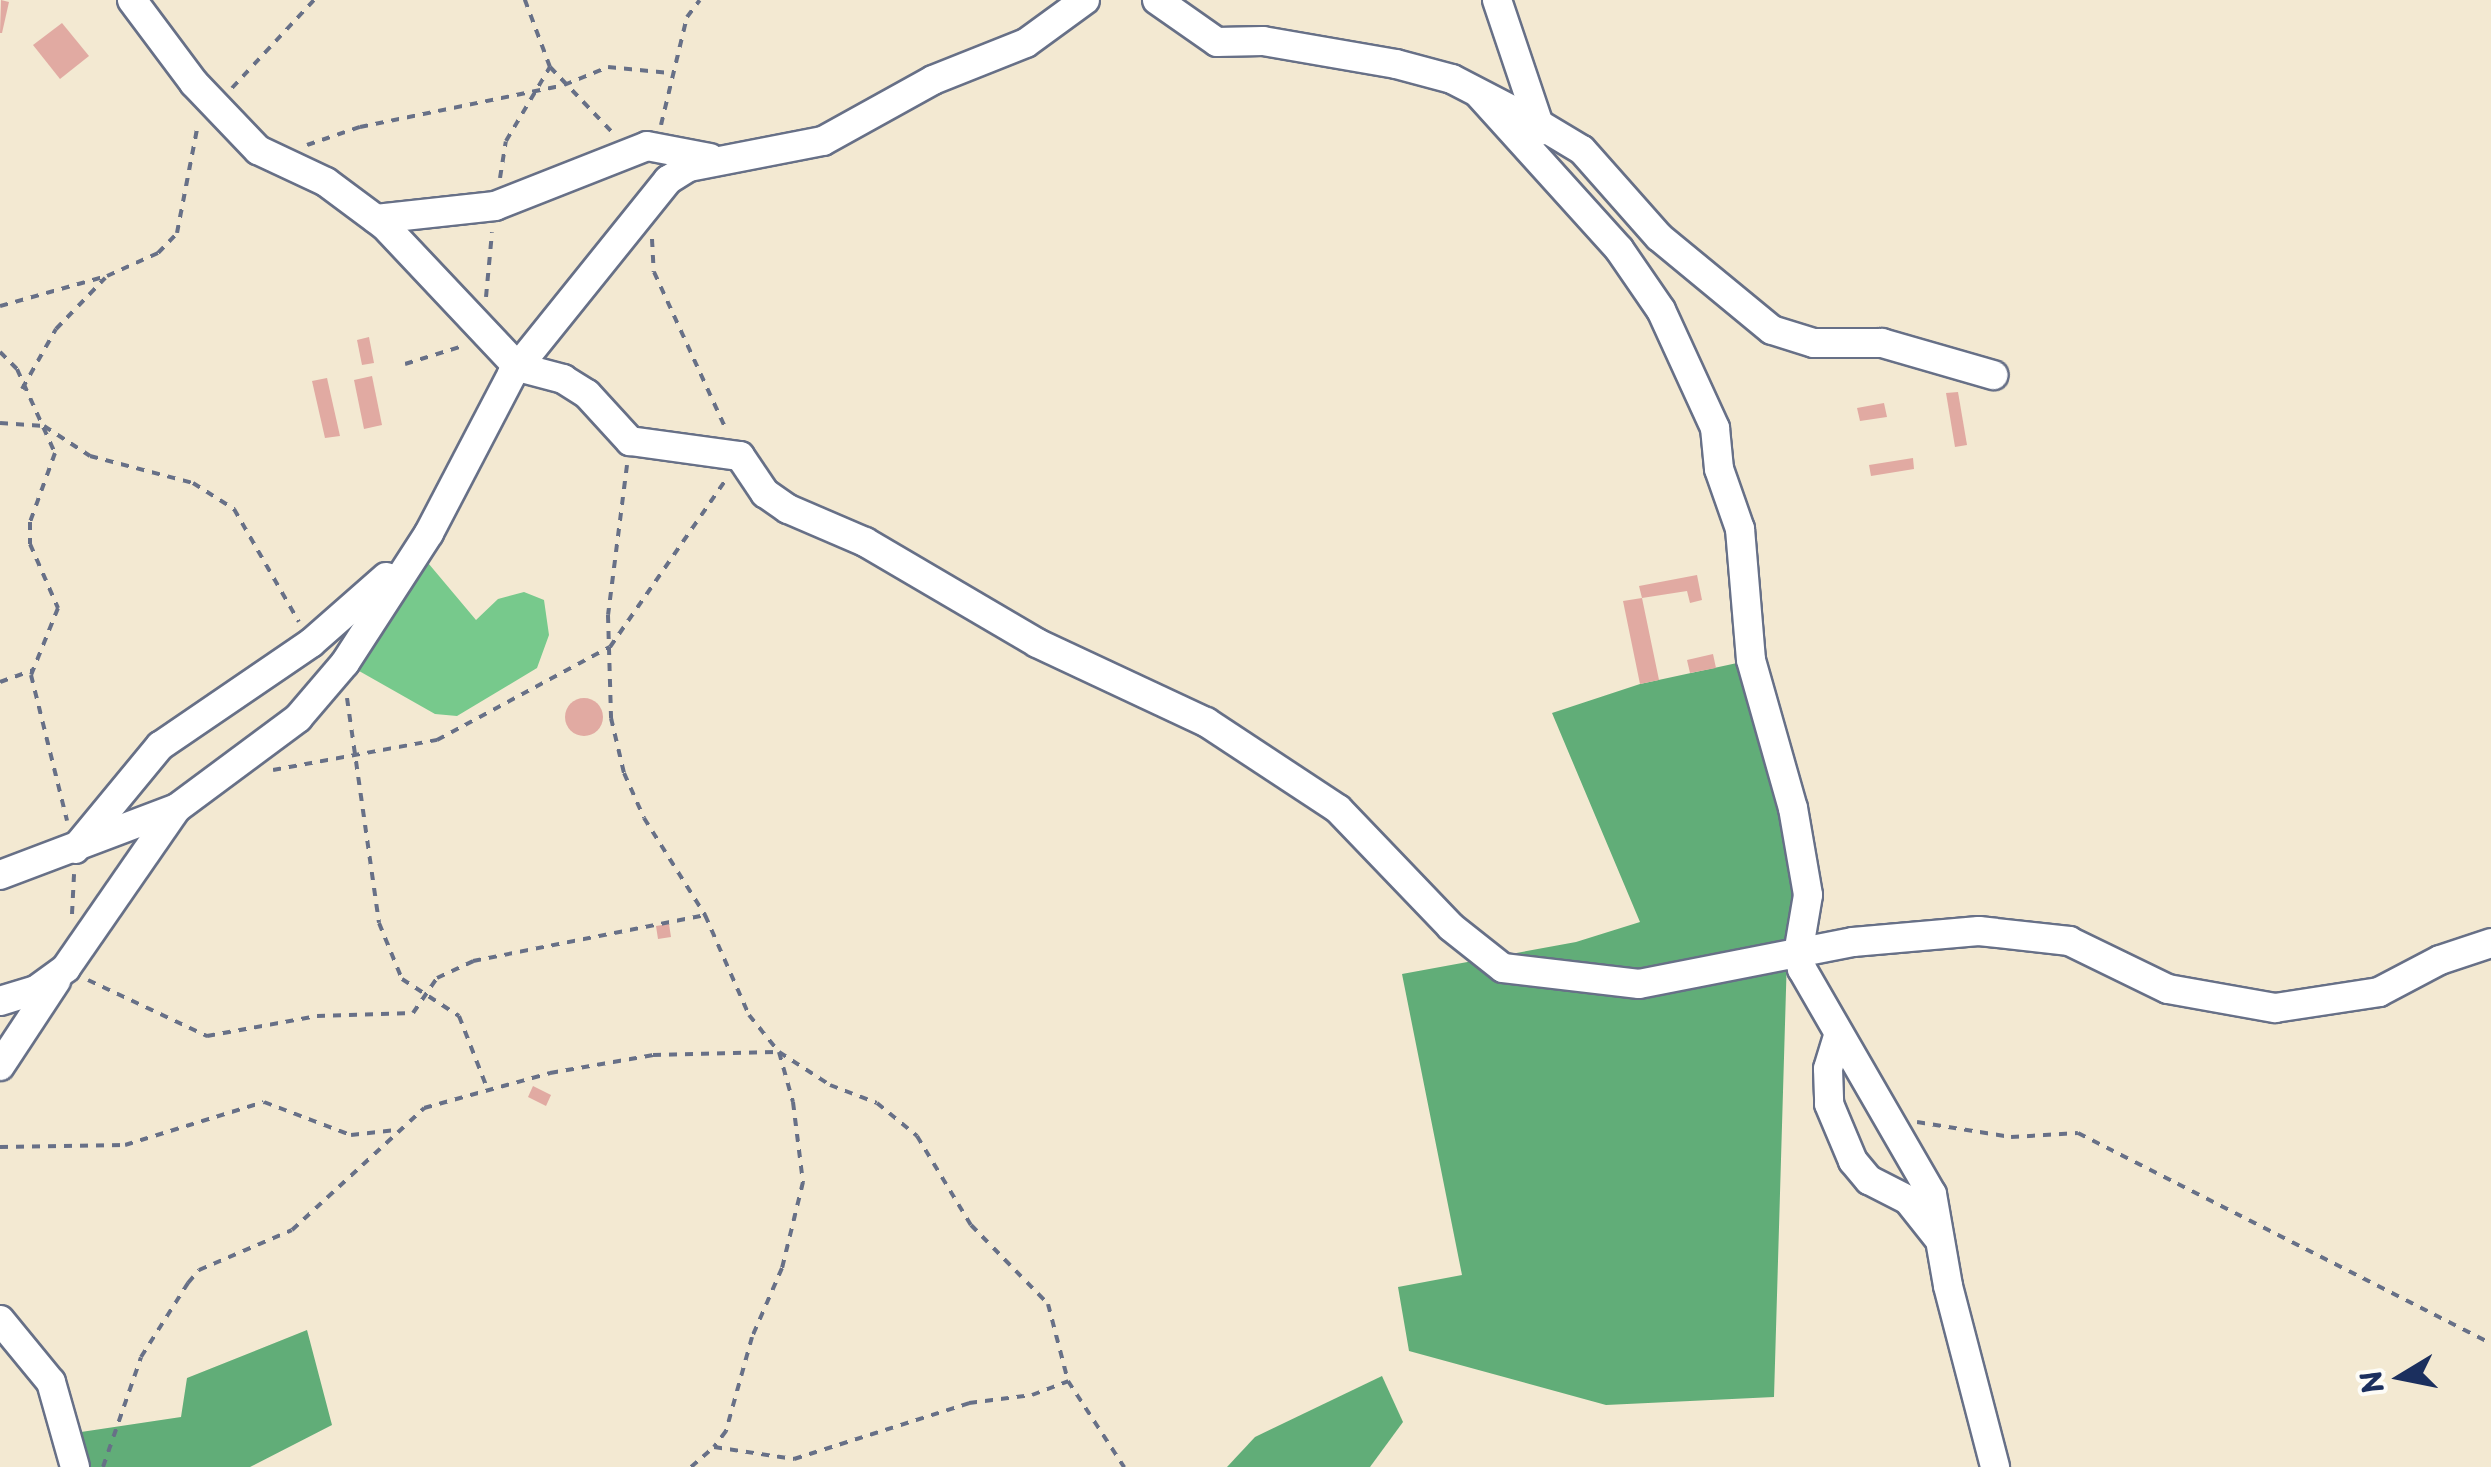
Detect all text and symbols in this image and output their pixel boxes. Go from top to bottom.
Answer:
north arrow [2351,1327,2451,1427]
text: N [2348,1368,2394,1397]

